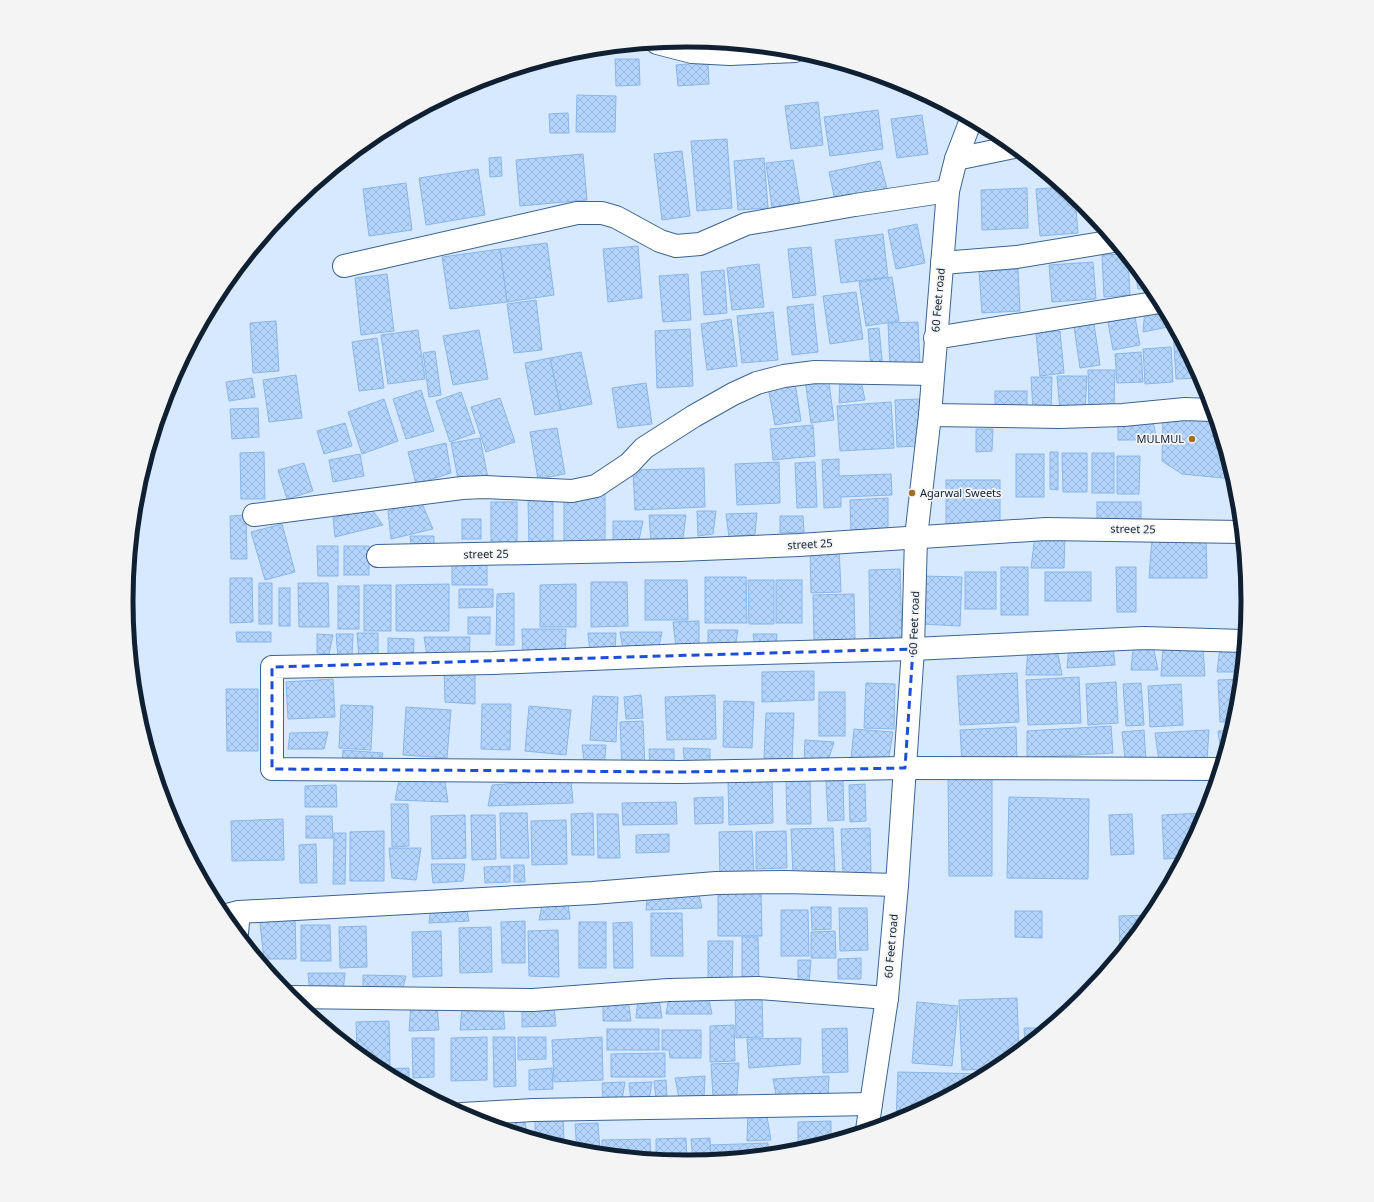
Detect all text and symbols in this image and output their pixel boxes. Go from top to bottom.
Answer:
street label: 60 Feet road [927,267,948,333]
place label: MULMUL [1136,431,1184,446]
marker: MULMUL [1187,434,1197,444]
place label: Agarwal Sweets [920,485,1001,500]
marker: Agarwal Sweets [907,488,917,498]
street label: street 25 [1110,521,1156,536]
street label: street 25 [787,535,833,552]
street label: street 25 [463,546,509,561]
street label: 60 Feet road [905,591,922,655]
street label: 60 Feet road [880,913,901,979]

